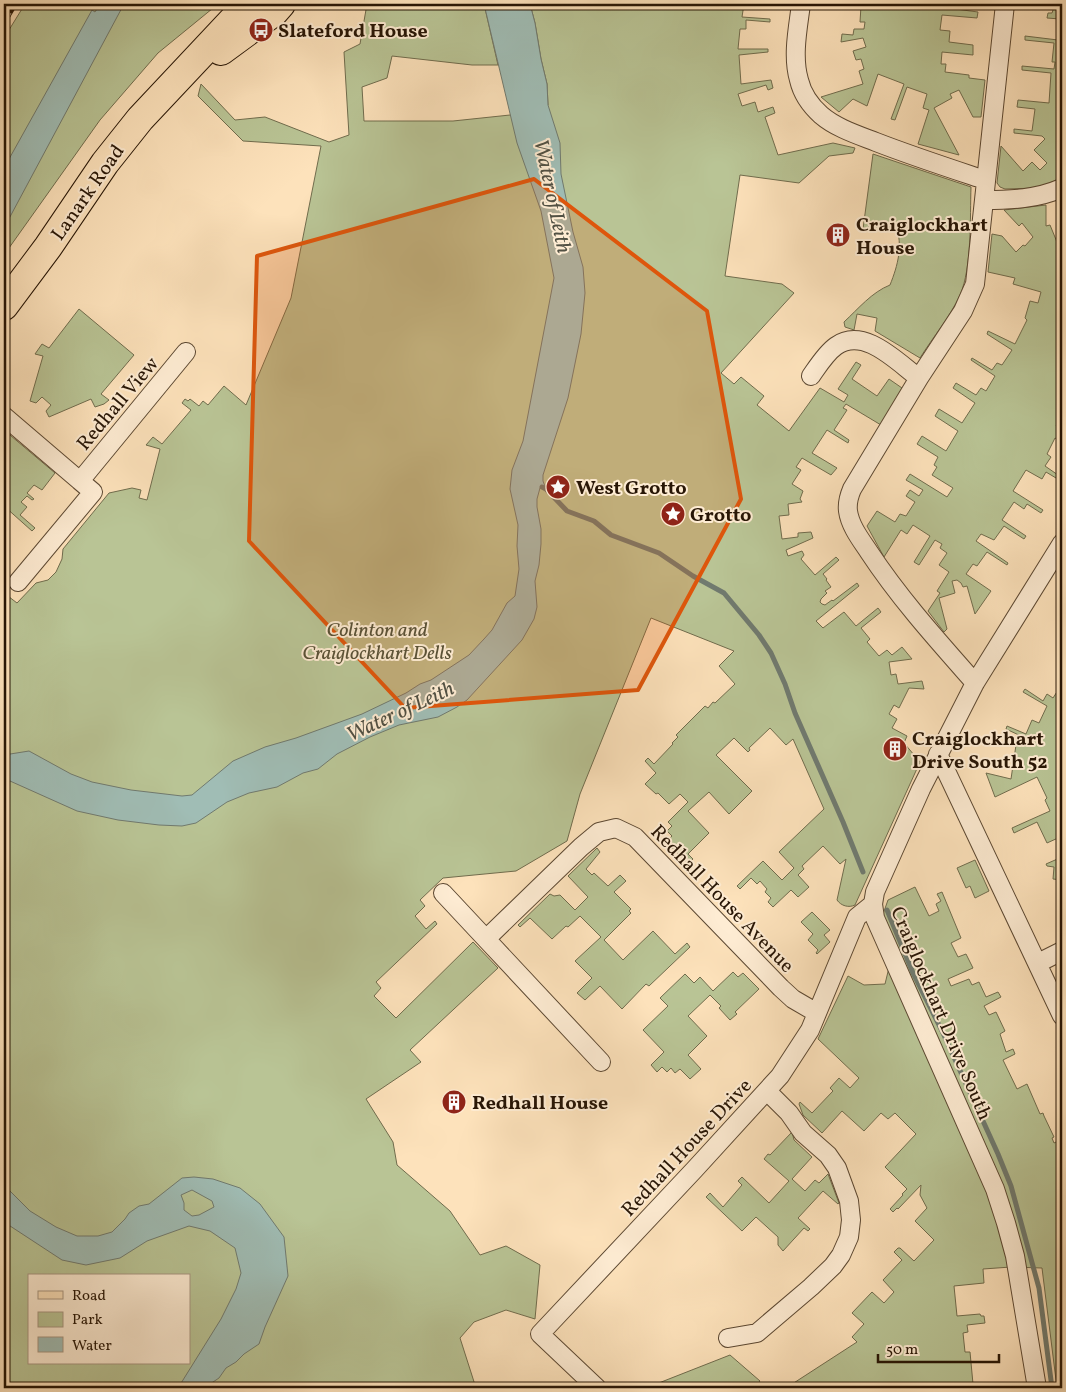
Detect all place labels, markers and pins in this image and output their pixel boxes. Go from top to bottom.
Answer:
bus stop icon: Slateford House [248,17,274,43]
place label: Slateford House [278,18,428,46]
place label: Craiglockhart House [856,212,988,263]
building icon: Craiglockhart House [825,222,851,248]
place icon: West Grotto [545,474,571,500]
place label: West Grotto [576,475,687,503]
place icon: Grotto [660,501,686,527]
place label: Grotto [690,502,752,530]
place label: Craiglockhart Drive South 52 [912,726,1048,777]
building icon: Craiglockhart Drive South 52 [882,736,908,762]
building icon: Redhall House [441,1089,467,1115]
place label: Redhall House [472,1090,608,1118]

